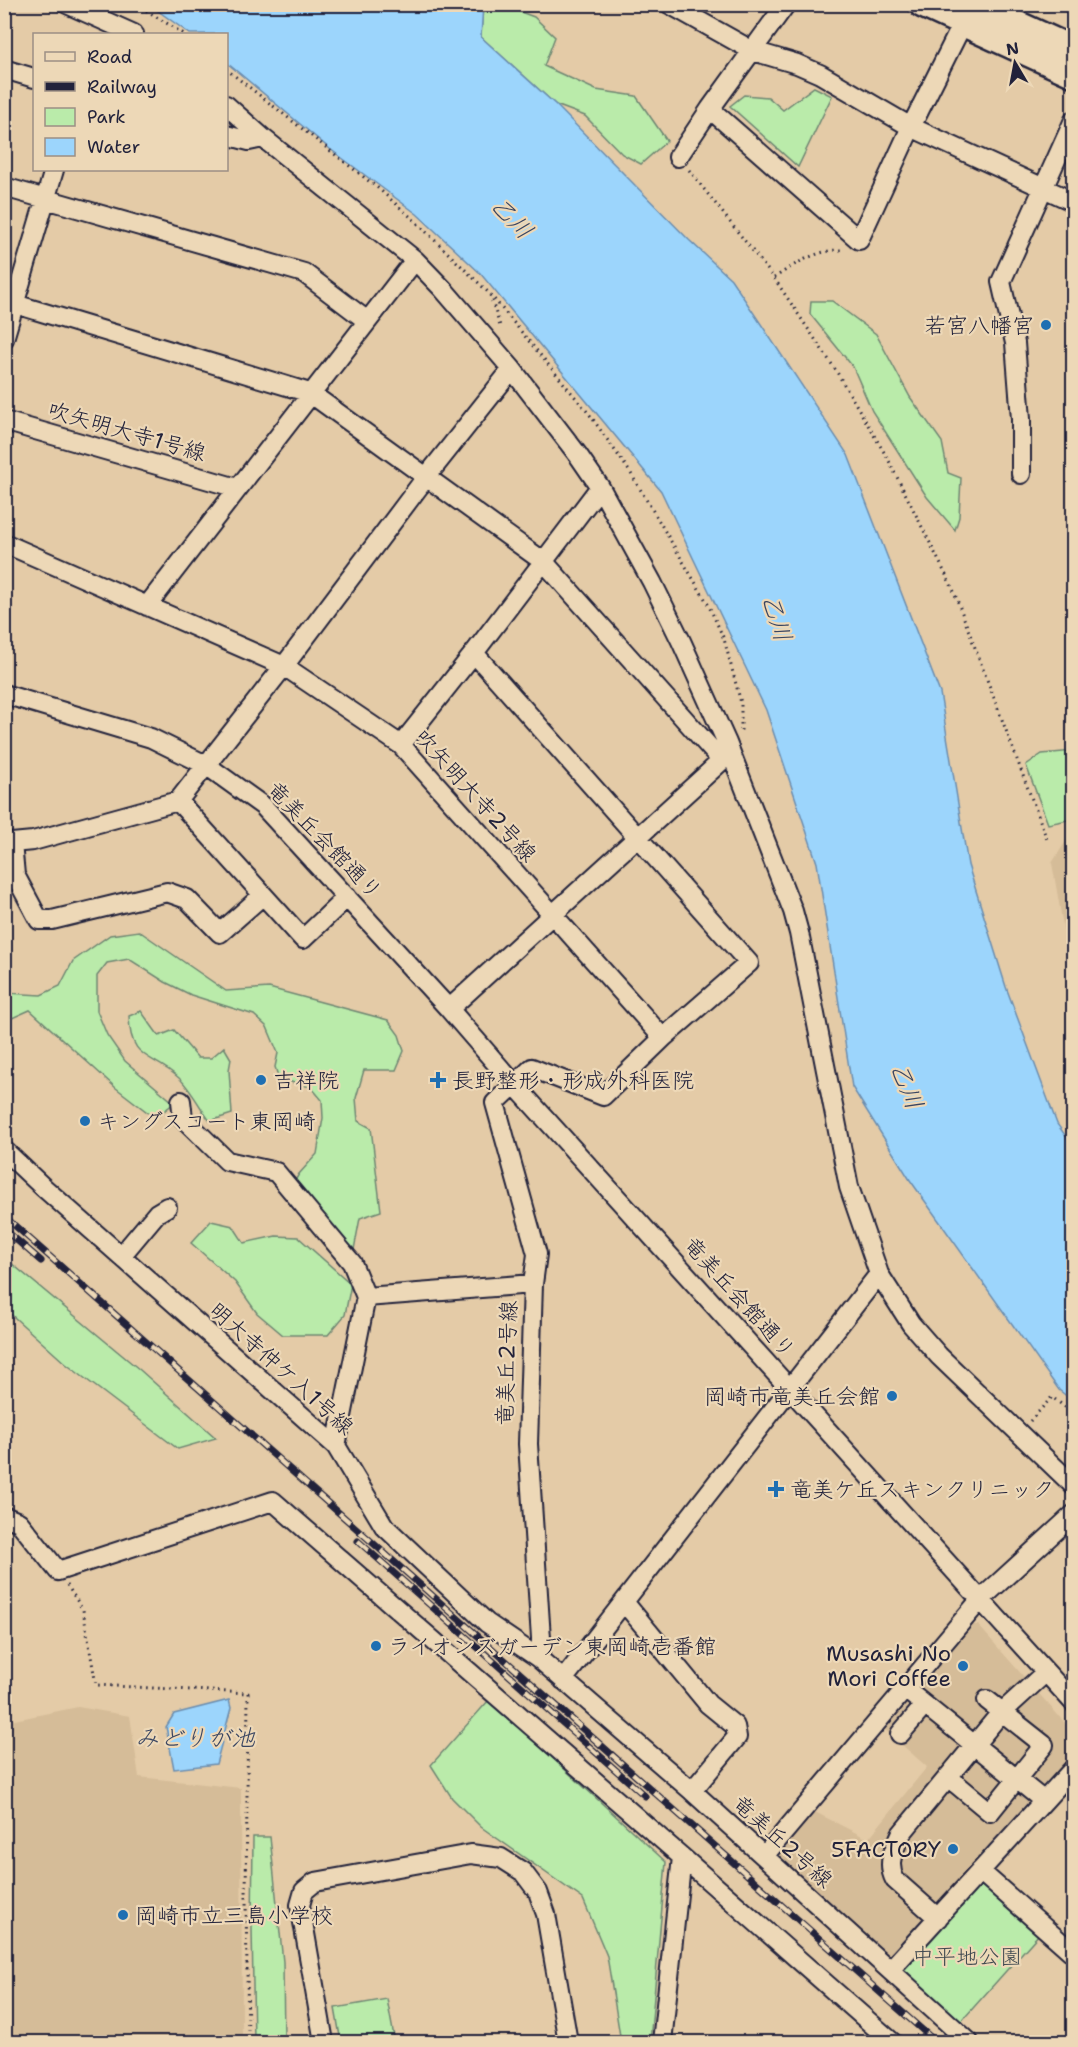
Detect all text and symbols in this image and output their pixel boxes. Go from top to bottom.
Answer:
legend [33,33,228,171]
north arrow [985,33,1045,93]
text: N [1004,37,1021,60]
text: Road [87,45,132,69]
text: Railway [87,75,157,99]
text: Park [87,105,126,129]
text: Water [87,135,140,159]
water label: 乙川 [484,190,540,246]
place label: 若宮八幡宮 [924,311,1034,340]
marker: 若宮八幡宮 [1039,318,1053,332]
street label: 吹矢明大寺1号線 [44,395,209,468]
water label: 乙川 [755,590,799,646]
street label: 吹矢明大寺2号線 [408,723,543,868]
street label: 竜美丘会館通り [261,775,389,906]
water label: 乙川 [883,1058,931,1114]
place label: 吉祥院 [273,1066,339,1095]
place label: 長野整形・形成外科医院 [452,1066,694,1095]
marker: 長野整形・形成外科医院 [429,1071,447,1089]
marker: 吉祥院 [254,1073,268,1087]
place label: キングスコート東岡崎 [97,1107,316,1136]
marker: キングスコート東岡崎 [78,1114,92,1128]
street label: 竜美丘会館通り [677,1230,802,1364]
street label: 明大寺仲ケ入1号線 [203,1296,360,1441]
street label: 竜美丘2号線 [490,1300,523,1426]
place label: 岡崎市竜美丘会館 [704,1382,880,1411]
marker: 岡崎市竜美丘会館 [885,1389,899,1403]
place label: 竜美ケ丘スキンクリニック [790,1475,1054,1504]
marker: 竜美ケ丘スキンクリニック [767,1480,785,1498]
place label: ライオンズガーデン東岡崎壱番館 [388,1632,716,1661]
marker: ライオンズガーデン東岡崎壱番館 [369,1639,383,1653]
place label: Musashi No Mori Coffee [826,1639,951,1693]
marker: Musashi No Mori Coffee [956,1659,970,1673]
water label: みどりが池 [135,1722,256,1754]
street label: 竜美丘2号線 [726,1789,839,1894]
place label: 5FACTORY [831,1835,941,1864]
marker: 5FACTORY [946,1842,960,1856]
place label: 岡崎市立三島小学校 [135,1901,333,1930]
marker: 岡崎市立三島小学校 [116,1908,130,1922]
park label: 中平地公園 [912,1942,1022,1971]

